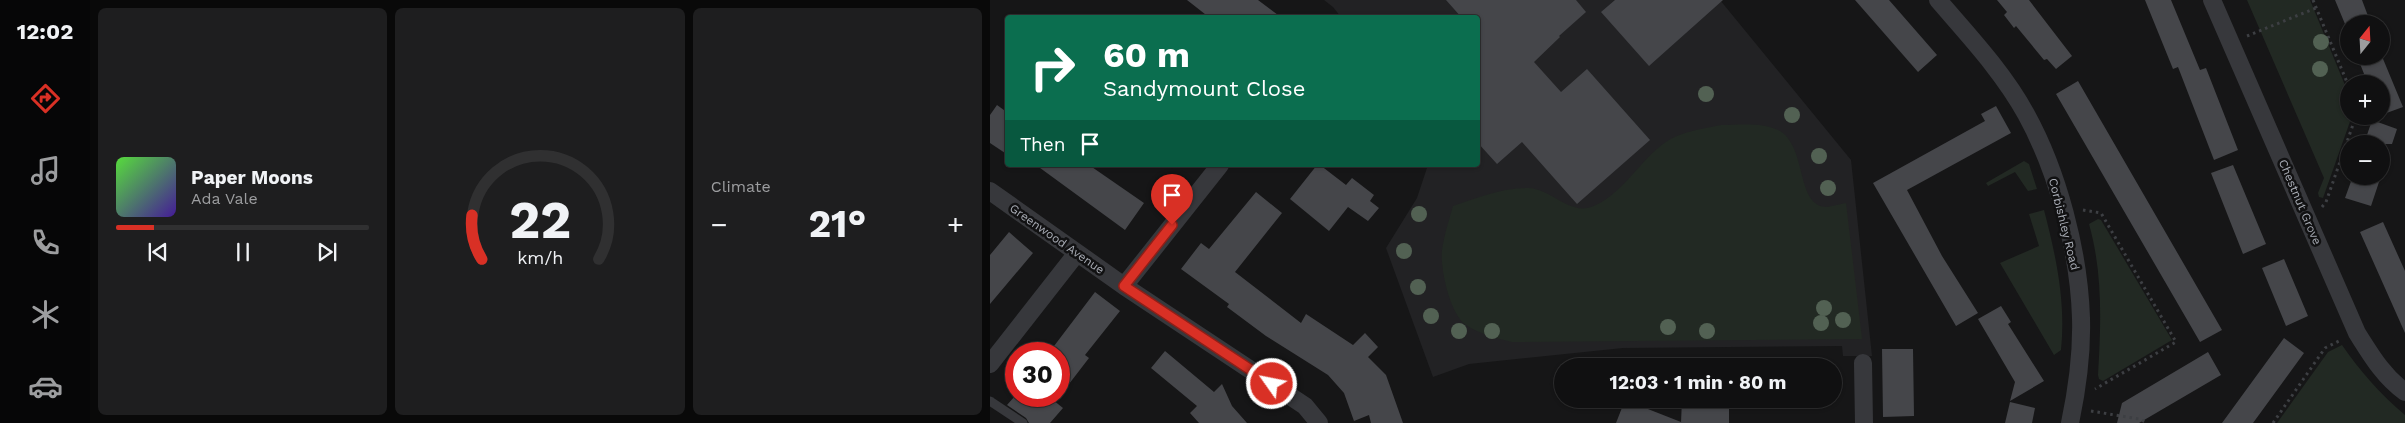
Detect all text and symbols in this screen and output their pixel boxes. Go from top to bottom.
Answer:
north arrow [2340,15,2390,65]
map controls [2340,15,2390,185]
text: 12:02 [17,19,73,44]
text: 60 m [1103,34,1190,76]
icon: right [1020,35,1085,100]
button: + [2340,75,2390,125]
text: Sandymount Close [1103,76,1305,101]
icon: directions [28,81,63,116]
icon: arrive [1076,130,1104,158]
text: Then [1020,133,1066,156]
button: − [2340,135,2390,185]
icon: music [28,153,63,188]
street label: Chestnut Grove [2276,157,2324,247]
text: Paper Moons [191,166,313,189]
pin [1151,174,1193,225]
text: Climate [711,177,771,196]
street label: Corbishley Road [2046,177,2082,271]
icon: arrive [1158,181,1186,209]
text: Ada Vale [191,189,258,208]
text: 22 [509,190,571,251]
street label: Greenwood Avenue [1007,201,1107,277]
text: 21° [808,202,866,246]
text: − [711,208,728,241]
text: + [947,208,964,241]
icon: phone [28,225,63,260]
icon: previous [144,238,172,266]
icon: pause [229,238,257,266]
icon: next [313,238,341,266]
text: km/h [517,247,563,268]
icon: climate [28,297,63,332]
speed limit sign: 30 [1005,342,1070,407]
position arrow [1245,357,1297,409]
icon: car [28,369,63,404]
text: 12:03 · 1 min · 80 m [1610,371,1786,394]

